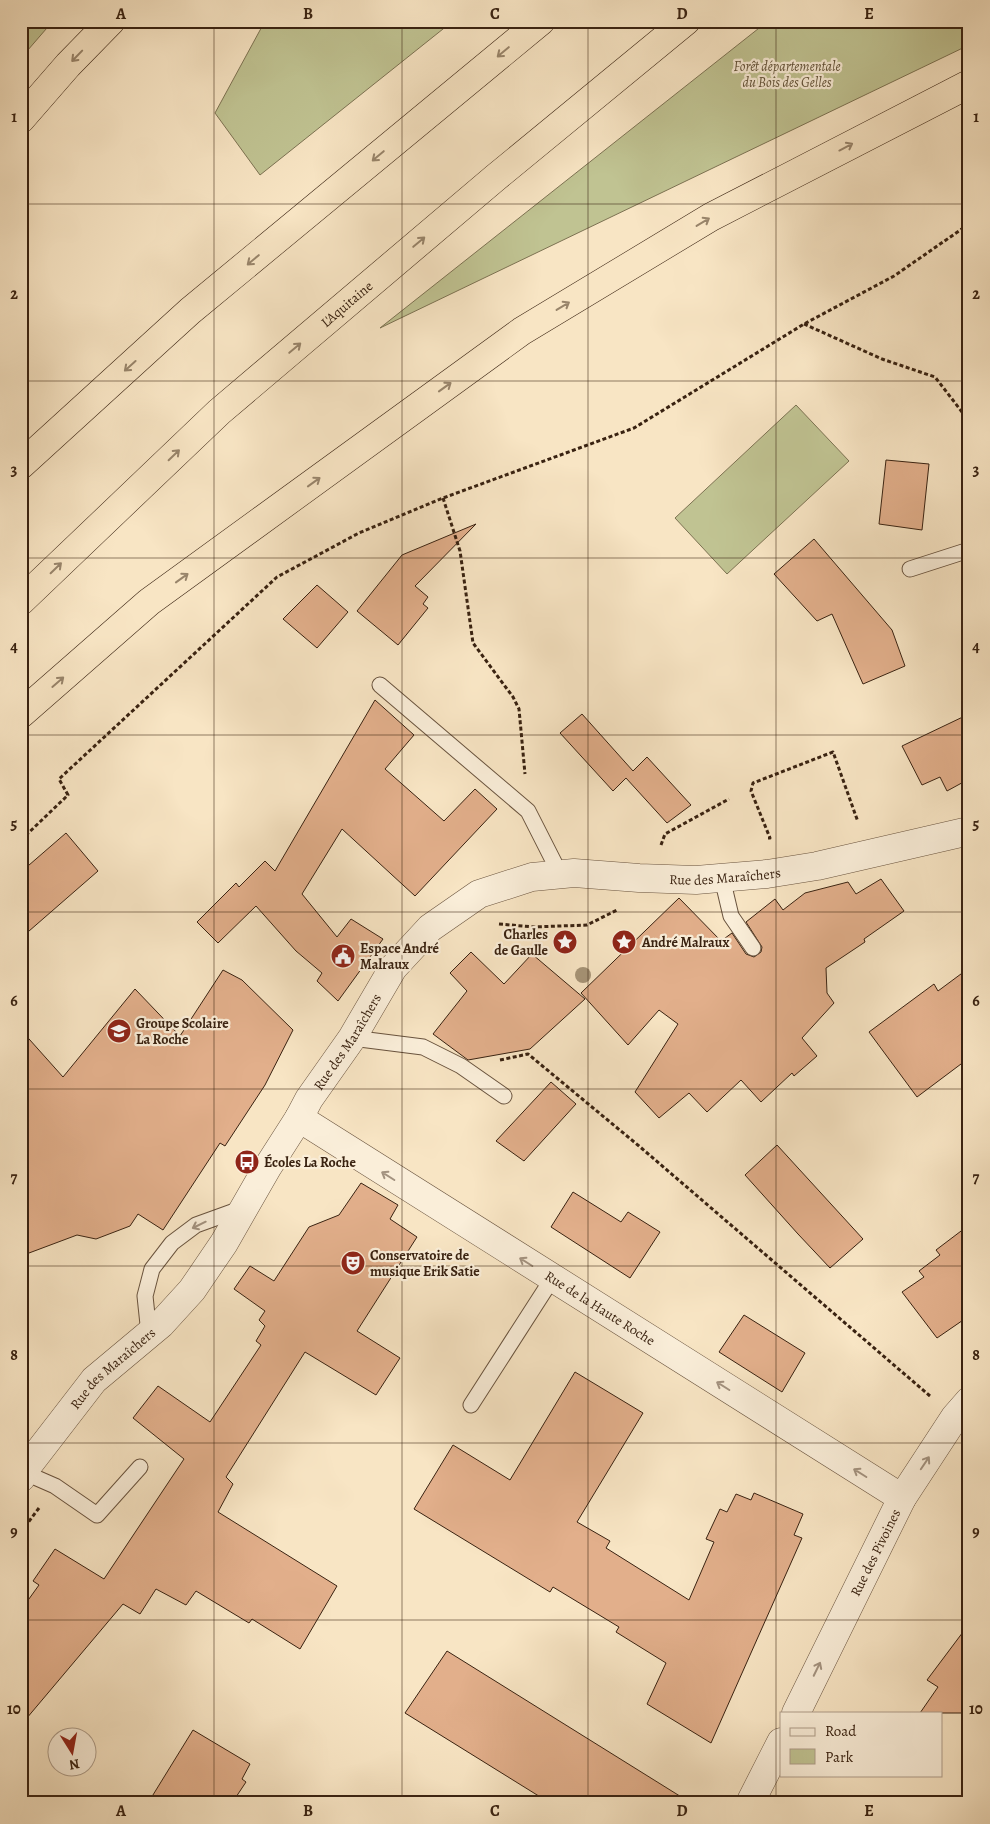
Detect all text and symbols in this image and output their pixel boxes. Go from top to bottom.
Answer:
text: A [115,3,127,25]
text: B [303,3,313,25]
text: C [490,3,500,25]
text: D [676,3,688,25]
text: E [864,3,874,25]
one-way arrow [497,47,510,58]
one-way arrow [71,50,83,62]
park label: Forêt départementale du Bois des Gelles [734,57,840,92]
text: 1 [11,106,17,128]
text: 1 [973,106,979,128]
one-way arrow [839,142,854,152]
one-way arrow [372,150,385,161]
one-way arrow [695,217,709,227]
one-way arrow [413,237,426,248]
one-way arrow [247,254,260,265]
street label: L'Aquitaine [317,276,377,331]
text: 2 [10,283,18,305]
text: 2 [972,283,980,305]
one-way arrow [556,300,570,310]
one-way arrow [289,342,302,353]
one-way arrow [124,360,137,372]
one-way arrow [438,382,452,392]
one-way arrow [168,449,180,461]
text: 3 [11,459,18,481]
text: 3 [973,459,980,481]
one-way arrow [307,477,321,487]
one-way arrow [50,562,63,574]
one-way arrow [175,573,189,583]
text: 4 [10,636,18,658]
text: 4 [972,636,980,658]
one-way arrow [51,677,64,688]
text: 5 [11,813,18,835]
text: 5 [973,813,980,835]
street label: Rue des Maraîchers [669,862,782,890]
place label: Charles de Gaulle [494,925,549,960]
place icon: Charles de Gaulle [552,929,578,955]
place icon: André Malraux [611,929,637,955]
place label: André Malraux [641,933,729,952]
place label: Espace André Malraux [360,939,440,974]
public building icon: Espace André Malraux [330,943,356,969]
text: 6 [10,990,18,1012]
street label: Rue des Maraîchers [309,990,386,1094]
text: 6 [972,990,980,1012]
place label: Groupe Scolaire La Roche [136,1014,229,1049]
school or university icon: Groupe Scolaire La Roche [106,1018,132,1044]
bus stop icon: Écoles La Roche [234,1149,260,1175]
place label: Écoles La Roche [264,1153,356,1172]
text: 7 [11,1167,18,1189]
text: 7 [973,1167,980,1189]
one-way arrow [382,1170,396,1180]
one-way arrow [192,1221,207,1230]
place label: Conservatoire de musique Erik Satie [370,1246,480,1281]
theatre icon: Conservatoire de musique Erik Satie [340,1250,366,1276]
one-way arrow [519,1257,533,1268]
street label: Rue de la Haute Roche [541,1266,659,1350]
street label: Rue des Maraîchers [65,1323,159,1413]
text: 8 [10,1344,18,1366]
text: 8 [972,1344,980,1366]
one-way arrow [716,1381,730,1391]
one-way arrow [920,1457,930,1471]
one-way arrow [854,1467,868,1477]
street label: Rue des Pivoines [846,1506,905,1599]
text: 9 [10,1521,18,1543]
text: 9 [972,1521,980,1543]
one-way arrow [813,1662,823,1677]
text: 10 [7,1698,21,1720]
text: 10 [969,1698,983,1720]
legend [780,1712,942,1776]
text: Road [825,1721,857,1741]
north arrow [48,1726,98,1776]
text: Park [825,1747,854,1767]
text: N [68,1754,81,1775]
text: A [115,1800,127,1822]
text: B [303,1800,313,1822]
text: C [490,1800,500,1822]
text: D [676,1800,688,1822]
text: E [864,1800,874,1822]

